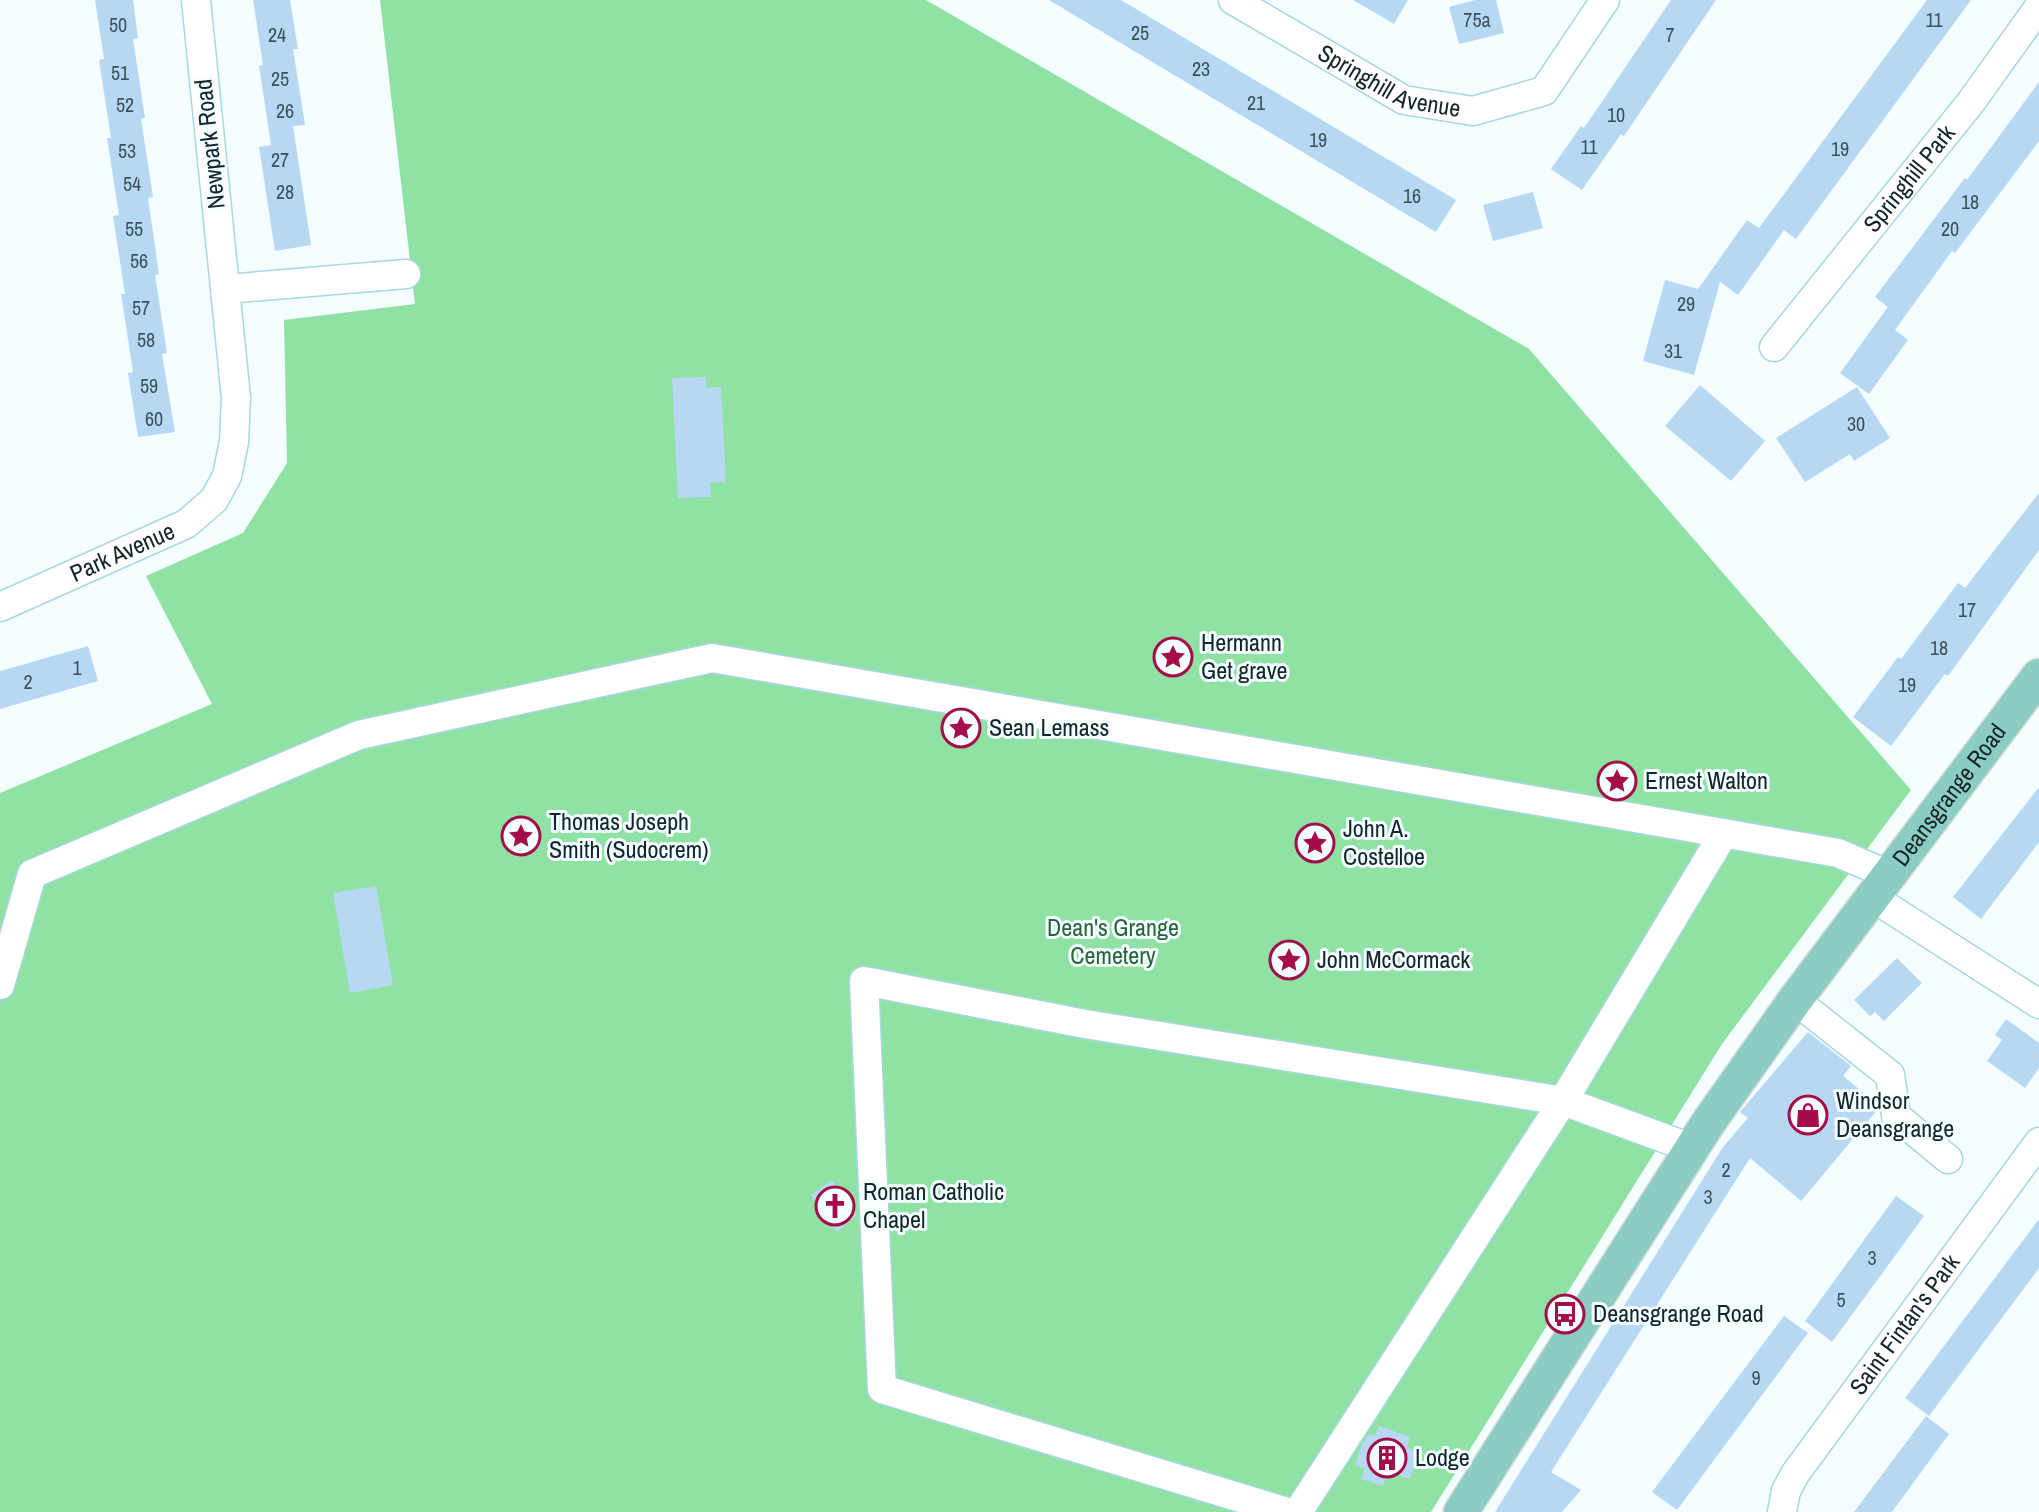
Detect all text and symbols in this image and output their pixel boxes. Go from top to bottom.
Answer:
house number: 75a [1463,6,1491,33]
house number: 11 [1925,6,1943,33]
house number: 50 [109,11,127,38]
house number: 25 [1131,19,1149,46]
house number: 24 [268,21,286,48]
house number: 7 [1665,21,1675,48]
street label: Springhill Avenue [1313,36,1463,124]
house number: 23 [1192,55,1210,82]
house number: 51 [111,59,129,86]
house number: 25 [271,65,289,92]
street label: Newpark Road [186,78,232,210]
house number: 21 [1247,89,1265,116]
house number: 52 [116,91,134,118]
house number: 26 [276,97,294,124]
house number: 10 [1607,101,1625,128]
street label: Springhill Park [1856,118,1962,238]
house number: 19 [1309,126,1327,153]
house number: 11 [1580,133,1598,160]
house number: 19 [1831,135,1849,162]
house number: 53 [118,137,136,164]
house number: 27 [271,146,289,173]
house number: 54 [123,170,141,197]
house number: 28 [276,178,294,205]
house number: 16 [1403,182,1421,209]
house number: 18 [1961,188,1979,215]
house number: 55 [125,215,143,242]
house number: 20 [1941,215,1959,242]
house number: 56 [130,247,148,274]
house number: 29 [1677,290,1695,317]
house number: 57 [132,294,150,321]
house number: 58 [137,326,155,353]
house number: 31 [1664,337,1682,364]
house number: 59 [140,372,158,399]
house number: 60 [145,405,163,432]
house number: 30 [1847,410,1865,437]
street label: Park Avenue [65,514,179,589]
house number: 17 [1958,596,1976,623]
place label: Hermann Get grave [1201,626,1287,686]
house number: 18 [1930,634,1948,661]
place icon: Hermann Get grave [1152,636,1194,678]
house number: 1 [72,654,82,681]
house number: 2 [23,668,33,695]
house number: 19 [1898,671,1916,698]
place icon: Sean Lemass [940,707,982,749]
place label: Sean Lemass [989,711,1109,743]
street label: Deansgrange Road [1884,717,2013,872]
place icon: Ernest Walton [1596,760,1638,802]
place label: Ernest Walton [1645,764,1768,796]
place label: Thomas Joseph Smith (Sudocrem) [549,805,709,865]
place label: John A. Costelloe [1343,812,1425,872]
place icon: Thomas Joseph Smith (Sudocrem) [500,815,542,857]
place icon: John A. Costelloe [1294,822,1336,864]
park label: Dean's Grange Cemetery [1047,911,1179,971]
place icon: John McCormack [1268,939,1310,981]
place label: John McCormack [1317,943,1470,975]
place label: Windsor Deansgrange [1836,1084,1954,1144]
shop icon: Windsor Deansgrange [1787,1094,1829,1136]
house number: 2 [1721,1156,1731,1183]
place label: Roman Catholic Chapel [863,1175,1004,1235]
house number: 3 [1703,1183,1713,1210]
church icon: Roman Catholic Chapel [814,1185,856,1227]
house number: 3 [1867,1244,1877,1271]
street label: Saint Fintan's Park [1842,1247,1966,1401]
house number: 5 [1836,1286,1846,1313]
bus stop icon: Deansgrange Road [1544,1293,1586,1335]
place label: Deansgrange Road [1593,1297,1764,1329]
house number: 9 [1751,1364,1761,1391]
building icon: Lodge [1366,1437,1408,1479]
place label: Lodge [1415,1441,1470,1473]

